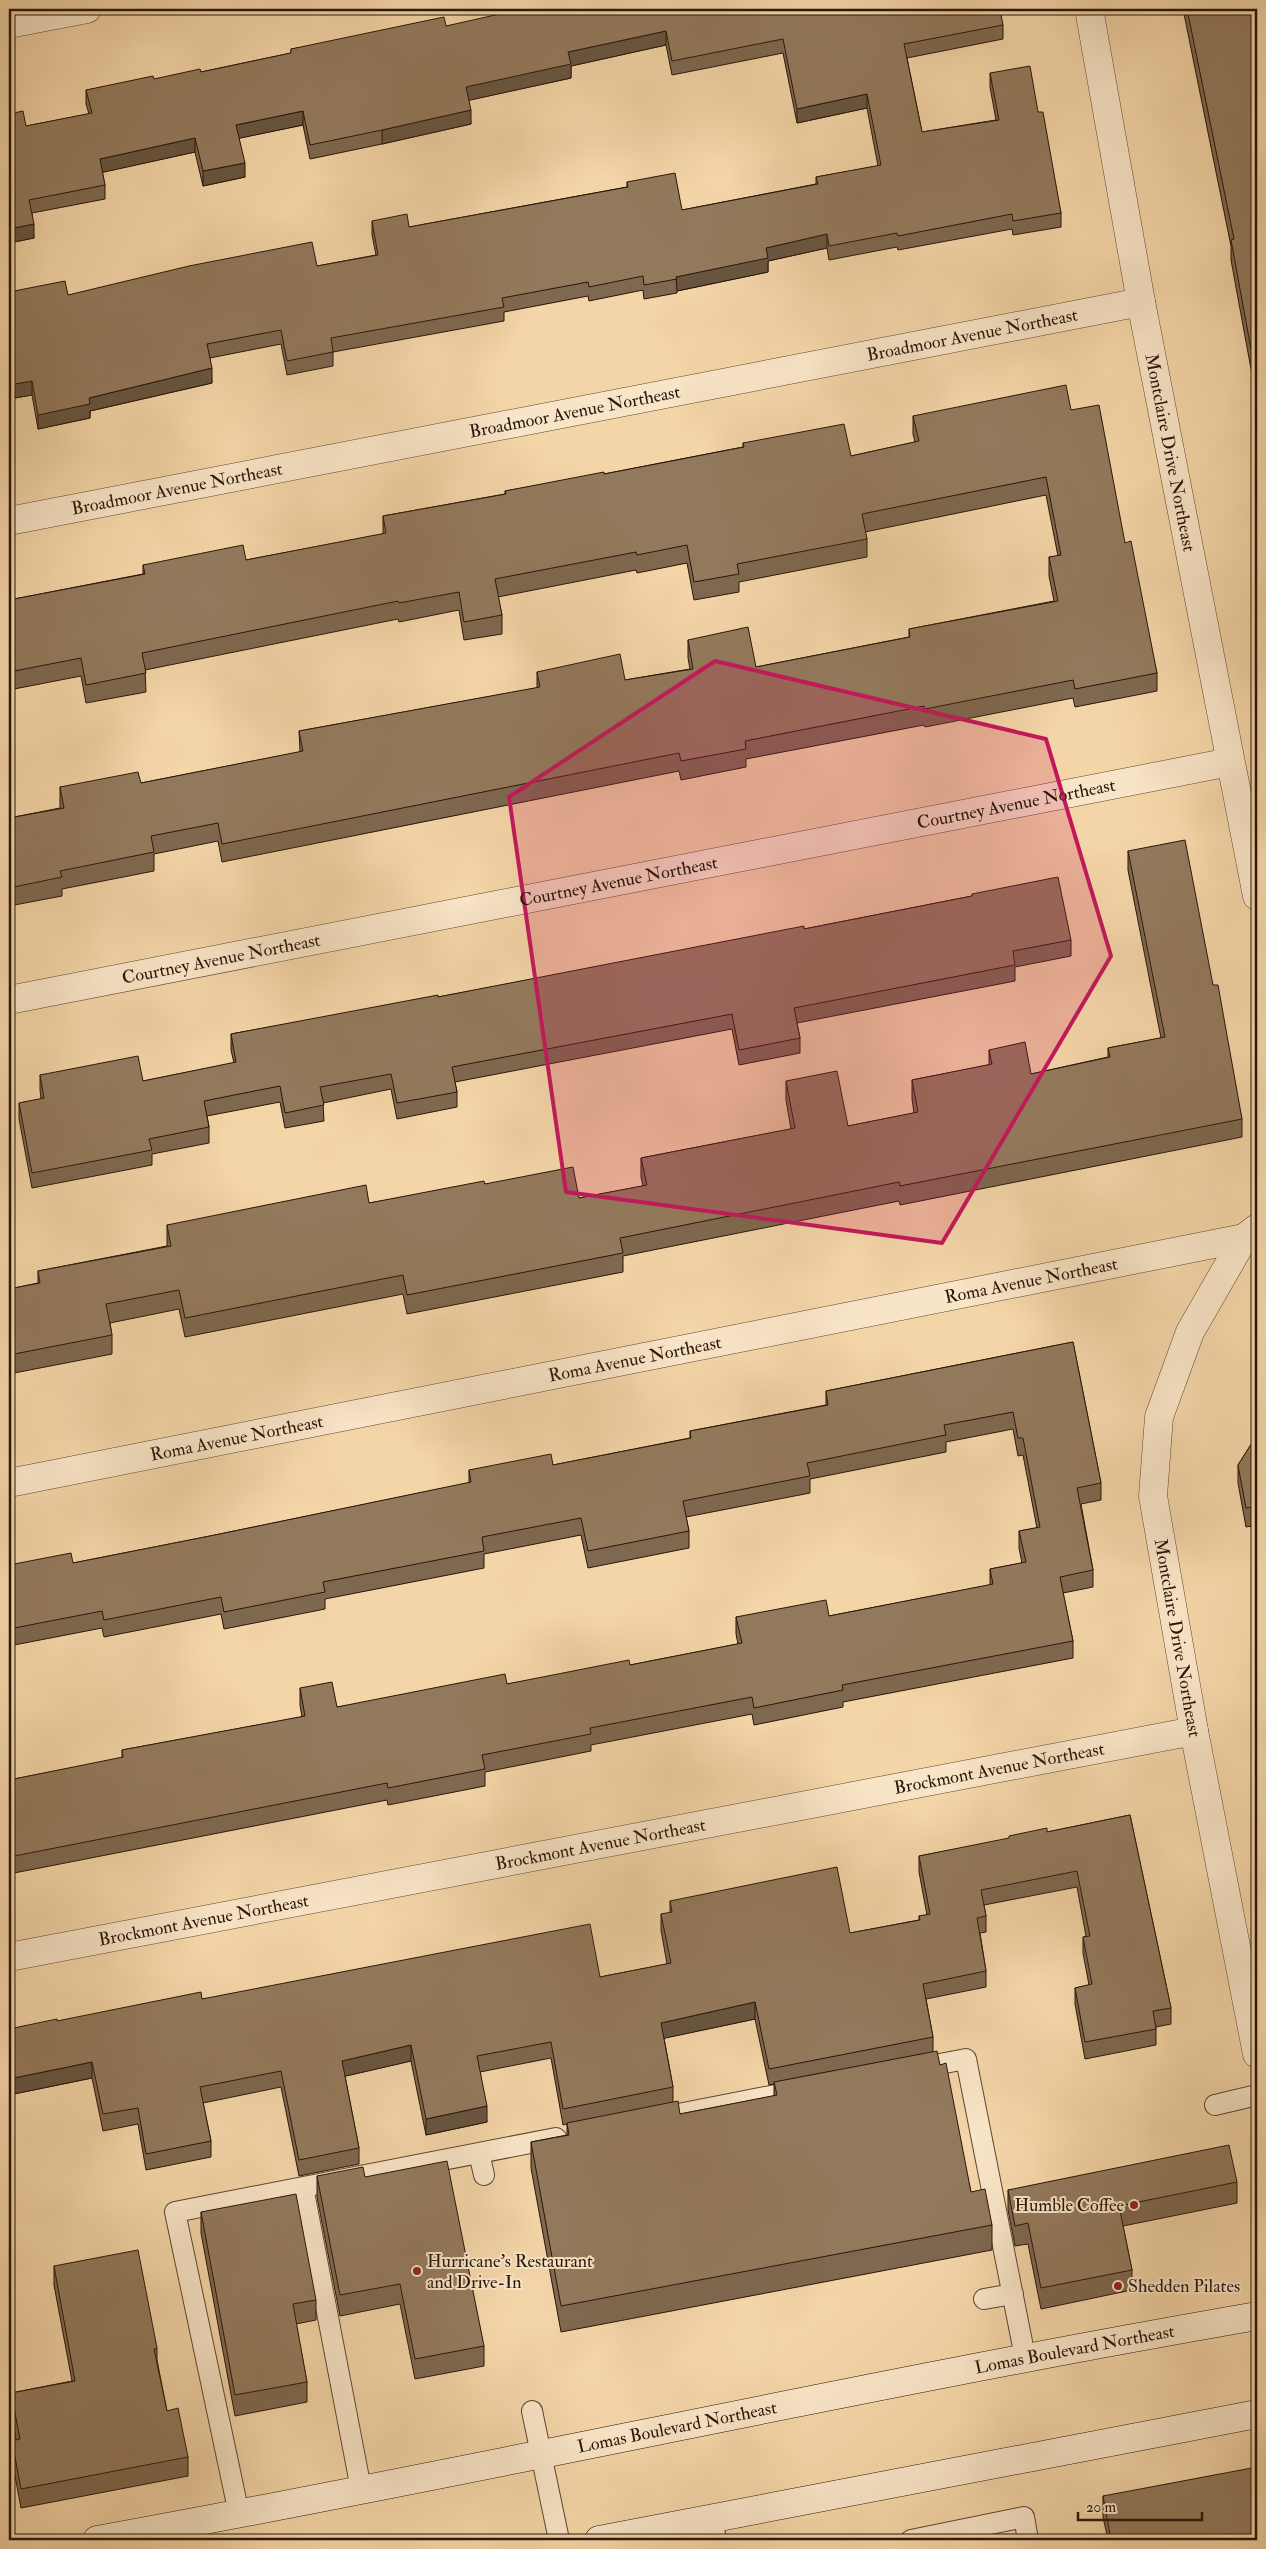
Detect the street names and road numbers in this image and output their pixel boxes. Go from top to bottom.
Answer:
street label: Broadmoor Avenue Northeast [865,303,1080,366]
street label: Montclaire Drive Northeast [1140,352,1201,554]
street label: Broadmoor Avenue Northeast [467,380,682,443]
street label: Broadmoor Avenue Northeast [69,457,284,520]
street label: Courtney Avenue Northeast [915,773,1117,834]
street label: Courtney Avenue Northeast [517,851,720,912]
street label: Courtney Avenue Northeast [120,928,322,989]
street label: Roma Avenue Northeast [943,1252,1120,1309]
street label: Roma Avenue Northeast [546,1330,723,1387]
street label: Roma Avenue Northeast [148,1409,325,1466]
street label: Montclaire Drive Northeast [1149,1537,1206,1739]
street label: Brockmont Avenue Northeast [892,1737,1106,1799]
street label: Brockmont Avenue Northeast [493,1813,708,1876]
street label: Brockmont Avenue Northeast [96,1889,311,1951]
street label: Lomas Boulevard Northeast [973,2319,1176,2379]
street label: Lomas Boulevard Northeast [575,2396,779,2458]

